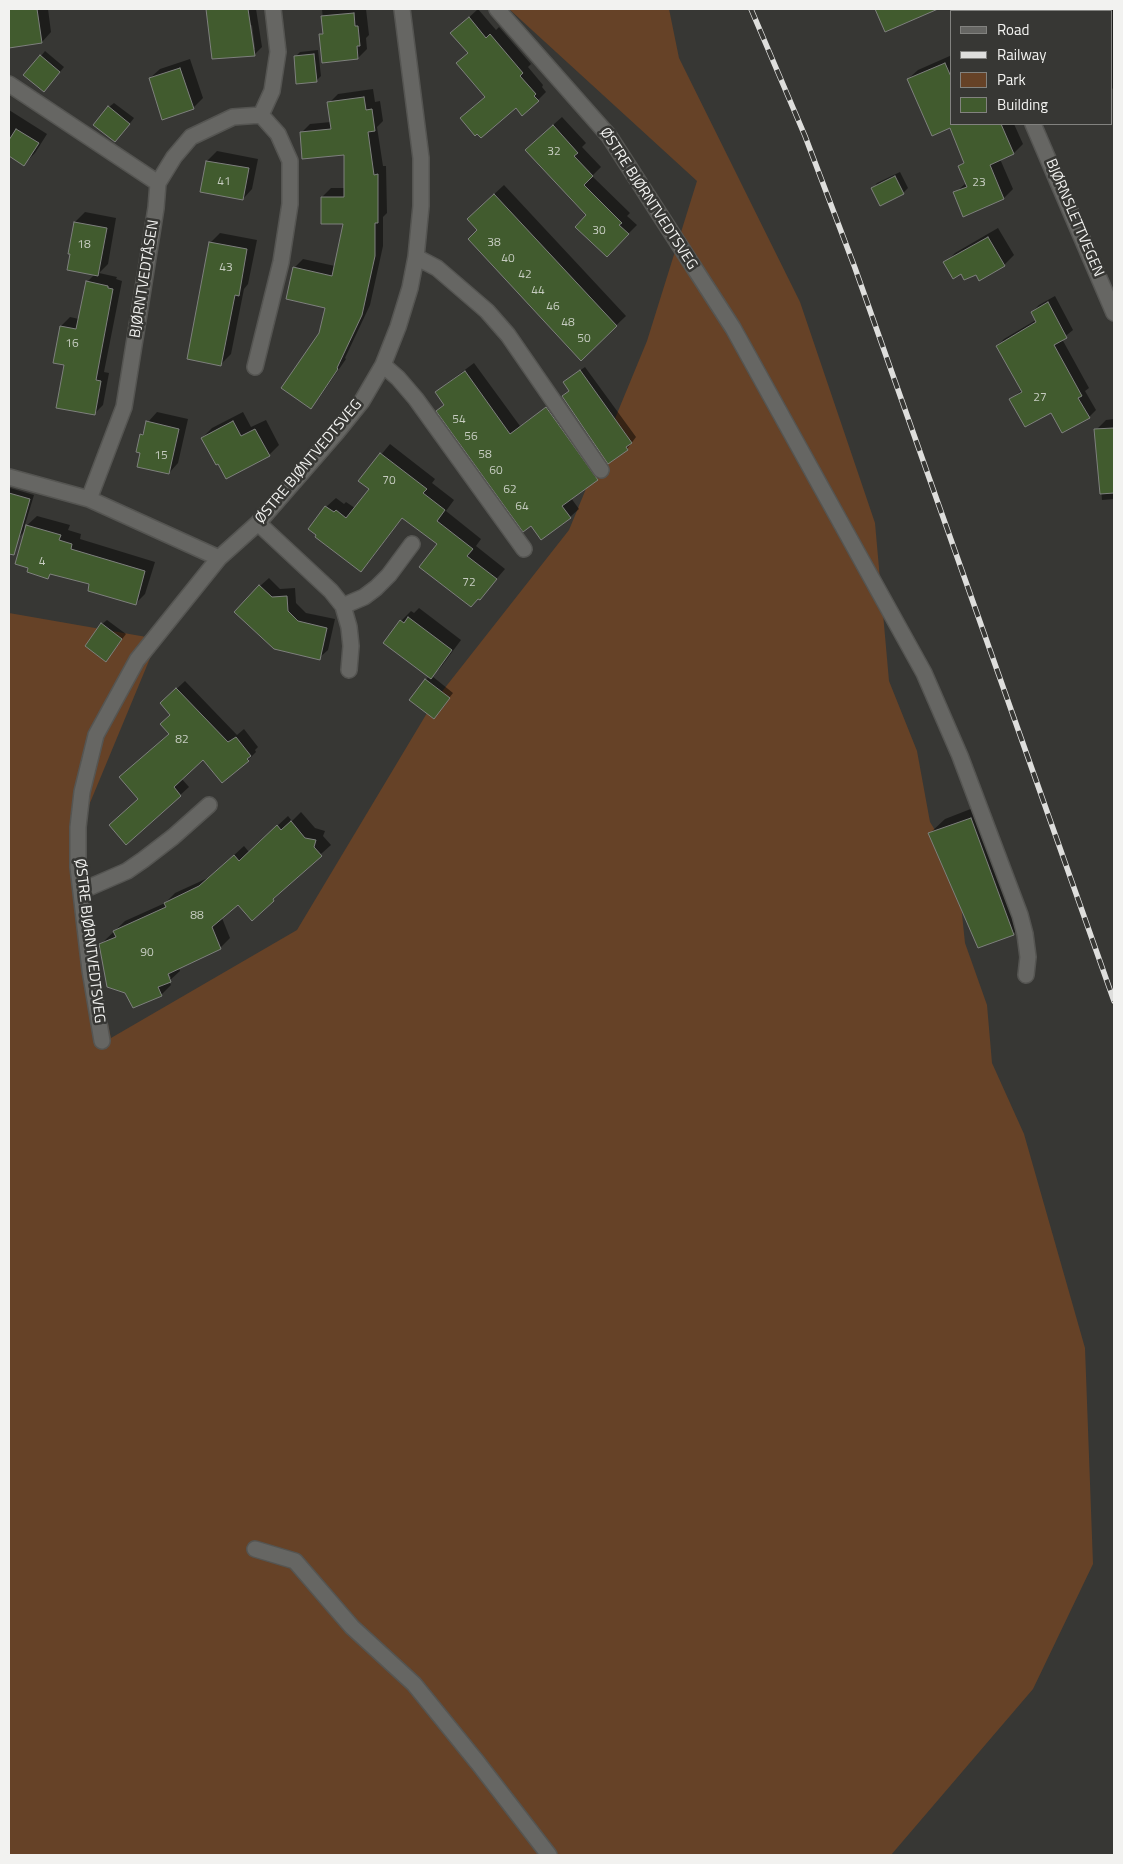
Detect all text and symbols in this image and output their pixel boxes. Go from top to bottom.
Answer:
legend [950,10,1113,125]
text: Road [997,18,1029,41]
text: Railway [997,43,1047,66]
text: Park [997,68,1026,91]
text: Building [997,93,1048,116]
street label: ØSTRE BJØRNTVEDTSVEG [595,125,701,273]
house number: 32 [547,145,561,159]
street label: BJØRNSLETTVEGEN [1041,156,1107,280]
house number: 41 [217,175,231,189]
house number: 23 [972,176,986,190]
street label: BJØRNTVEDTÅSEN [127,219,163,339]
house number: 30 [592,224,606,238]
house number: 38 [487,236,501,250]
house number: 18 [77,238,91,252]
house number: 40 [501,252,515,266]
house number: 43 [219,261,233,275]
house number: 42 [518,268,532,282]
house number: 44 [531,284,545,298]
house number: 46 [546,300,560,314]
house number: 48 [561,316,575,330]
house number: 50 [577,332,591,346]
house number: 16 [65,337,79,351]
house number: 27 [1033,391,1047,405]
street label: ØSTRE BJØNTVEDTSVEG [252,396,366,528]
house number: 54 [452,413,466,427]
house number: 56 [464,430,478,444]
house number: 58 [478,448,492,462]
house number: 15 [154,449,168,463]
house number: 60 [489,464,503,478]
house number: 70 [382,474,396,488]
house number: 62 [503,483,517,497]
house number: 64 [515,500,529,514]
house number: 4 [39,555,45,569]
house number: 72 [462,576,476,590]
house number: 82 [175,733,189,747]
street label: ØSTRE BJØRNTVEDTSVEG [70,858,108,1024]
house number: 88 [190,909,204,923]
house number: 90 [140,946,154,960]

